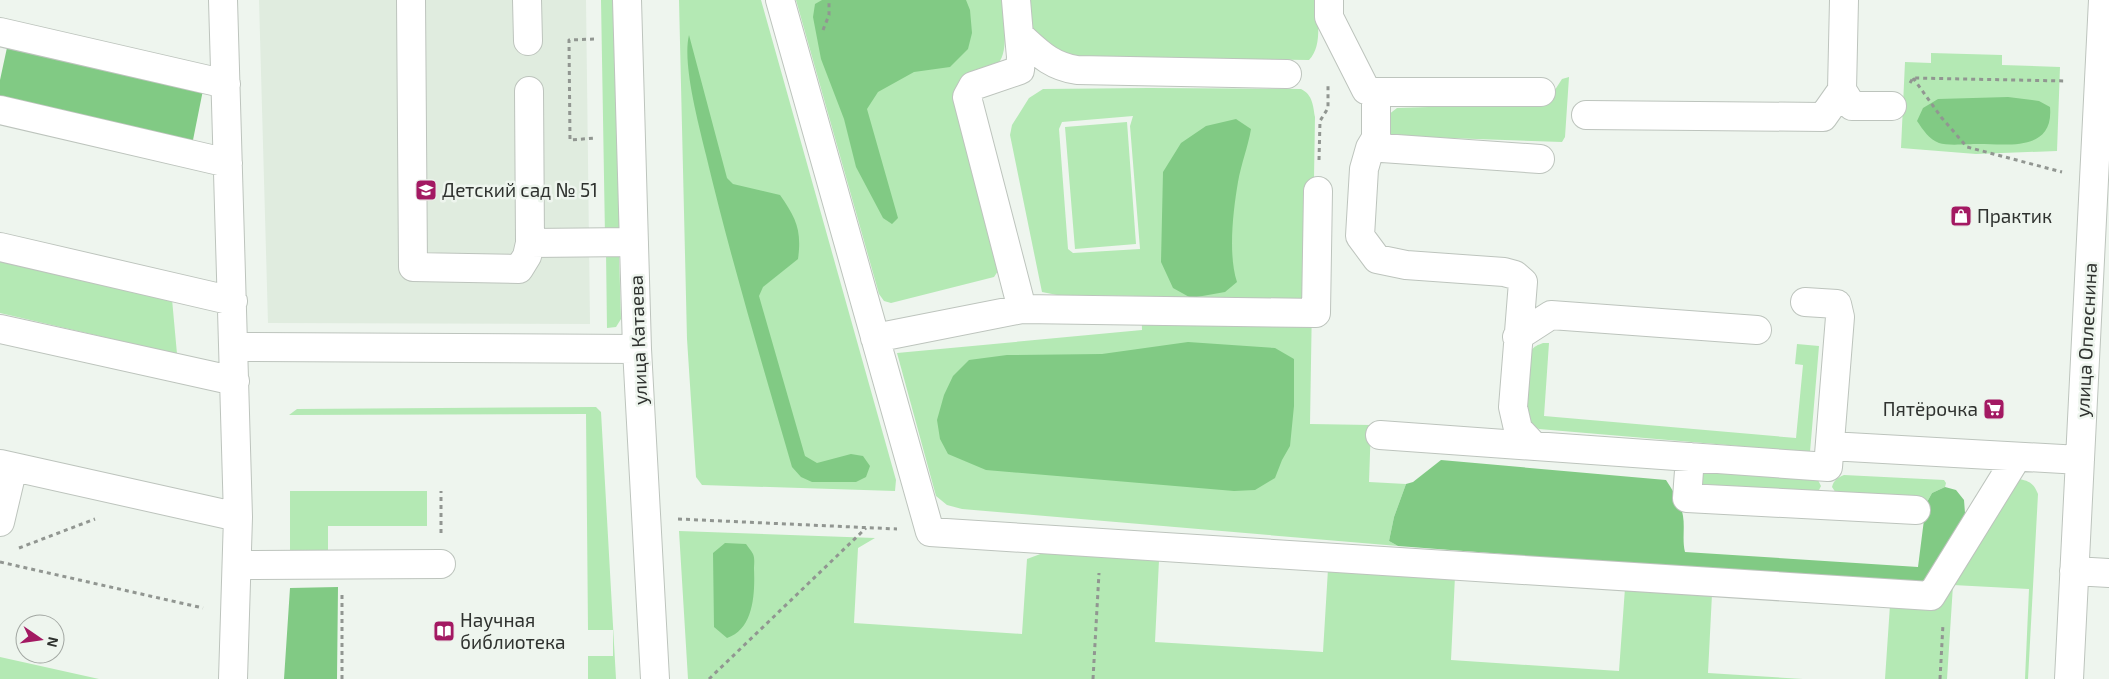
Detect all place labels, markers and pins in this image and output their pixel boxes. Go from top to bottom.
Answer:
school or university icon: Детский сад № 51 [414,178,438,202]
place label: Детский сад № 51 [442,178,598,201]
shop icon: Практик [1949,204,1973,228]
place label: Практик [1977,204,2052,227]
place label: Пятёрочка [1883,397,1978,420]
supermarket icon: Пятёрочка [1982,397,2006,421]
place label: Научная библиотека [460,608,566,653]
library icon: Научная библиотека [432,619,456,643]

